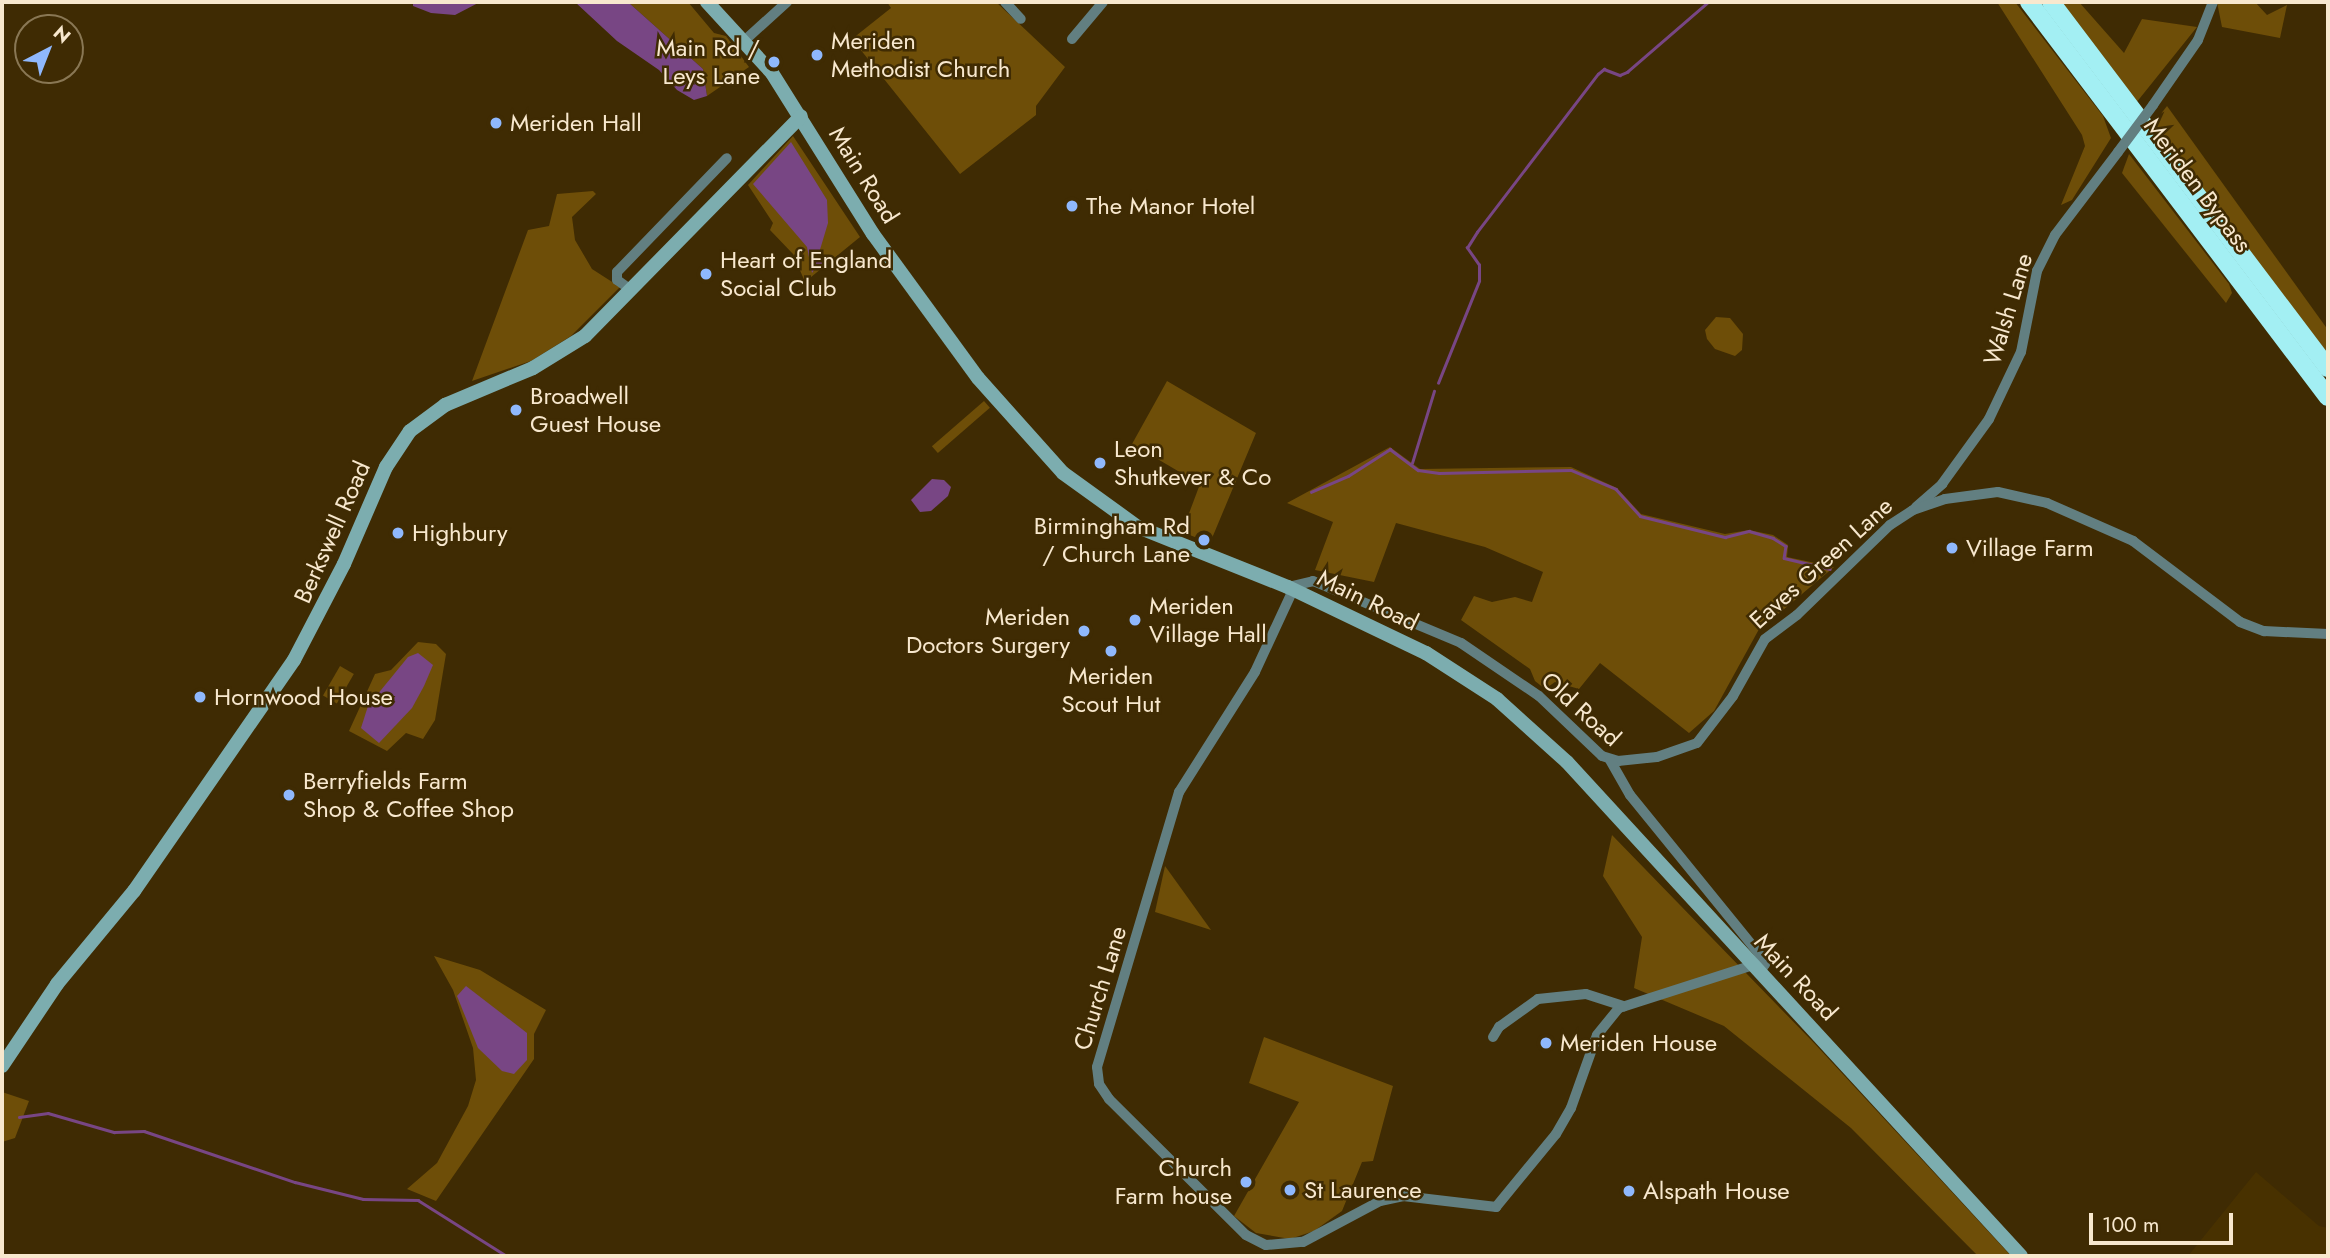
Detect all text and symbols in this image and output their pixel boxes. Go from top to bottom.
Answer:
north arrow [14,14,84,84]
text: N [47,19,77,50]
place label: Meriden Methodist Church [831,27,1010,83]
place label: Main Rd / Leys Lane [656,34,760,90]
marker: Meriden Methodist Church [809,47,825,63]
marker: Main Rd / Leys Lane [766,54,782,70]
place label: Meriden Hall [510,109,642,137]
street label: Meriden Bypass [2138,112,2258,258]
marker: Meriden Hall [488,115,504,131]
street label: Main Road [823,121,905,229]
place label: The Manor Hotel [1086,192,1255,220]
marker: The Manor Hotel [1064,198,1080,214]
place label: Heart of England Social Club [720,246,892,302]
street label: Walsh Lane [1977,250,2039,368]
marker: Heart of England Social Club [698,266,714,282]
place label: Broadwell Guest House [530,382,661,438]
marker: Broadwell Guest House [508,402,524,418]
place label: Leon Shutkever & Co [1114,435,1271,491]
marker: Leon Shutkever & Co [1092,455,1108,471]
street label: Berkswell Road [288,457,376,607]
street label: Eaves Green Lane [1744,491,1898,635]
place label: Birmingham Rd / Church Lane [1034,512,1190,568]
place label: Highbury [412,519,507,547]
marker: Highbury [390,525,406,541]
marker: Birmingham Rd / Church Lane [1196,532,1212,548]
place label: Village Farm [1966,534,2094,562]
marker: Village Farm [1944,540,1960,556]
street label: Main Road [1313,563,1423,637]
place label: Meriden Village Hall [1149,592,1267,648]
place label: Meriden Doctors Surgery [906,603,1070,659]
marker: Meriden Village Hall [1127,612,1143,628]
marker: Meriden Doctors Surgery [1076,623,1092,639]
marker: Meriden Scout Hut [1103,643,1119,659]
place label: Meriden Scout Hut [1062,662,1160,718]
street label: Old Road [1535,666,1627,752]
place label: Hornwood House [214,683,393,711]
marker: Hornwood House [192,689,208,705]
place label: Berryfields Farm Shop & Coffee Shop [303,767,514,823]
marker: Berryfields Farm Shop & Coffee Shop [281,787,297,803]
street label: Church Lane [1068,923,1132,1053]
street label: Main Road [1748,927,1844,1027]
place label: Meriden House [1560,1029,1717,1057]
marker: Meriden House [1538,1035,1554,1051]
place label: Church Farm house [1115,1154,1232,1210]
marker: Church Farm house [1238,1174,1254,1190]
place label: St Laurence [1304,1176,1422,1204]
place label: Alspath House [1643,1177,1790,1205]
marker: St Laurence [1282,1182,1298,1198]
marker: Alspath House [1621,1183,1637,1199]
scale bar [2092,1198,2236,1242]
text: 100 m [2102,1210,2159,1240]

